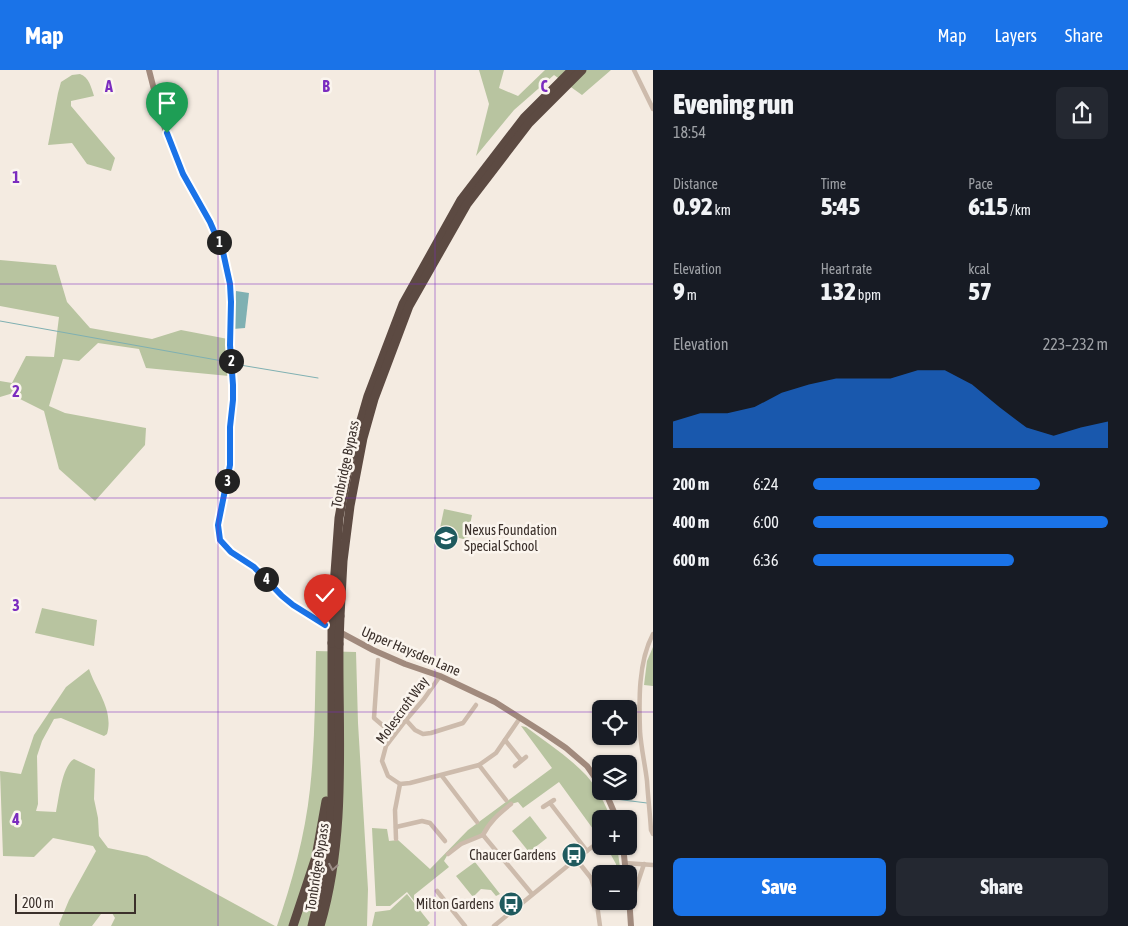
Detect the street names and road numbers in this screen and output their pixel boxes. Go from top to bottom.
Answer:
street label: Tonbridge Bypass [328,419,362,509]
street label: Upper Haysden Lane [359,623,463,679]
street label: Molescroft Way [372,673,432,746]
street label: Tonbridge Bypass [302,822,332,912]

